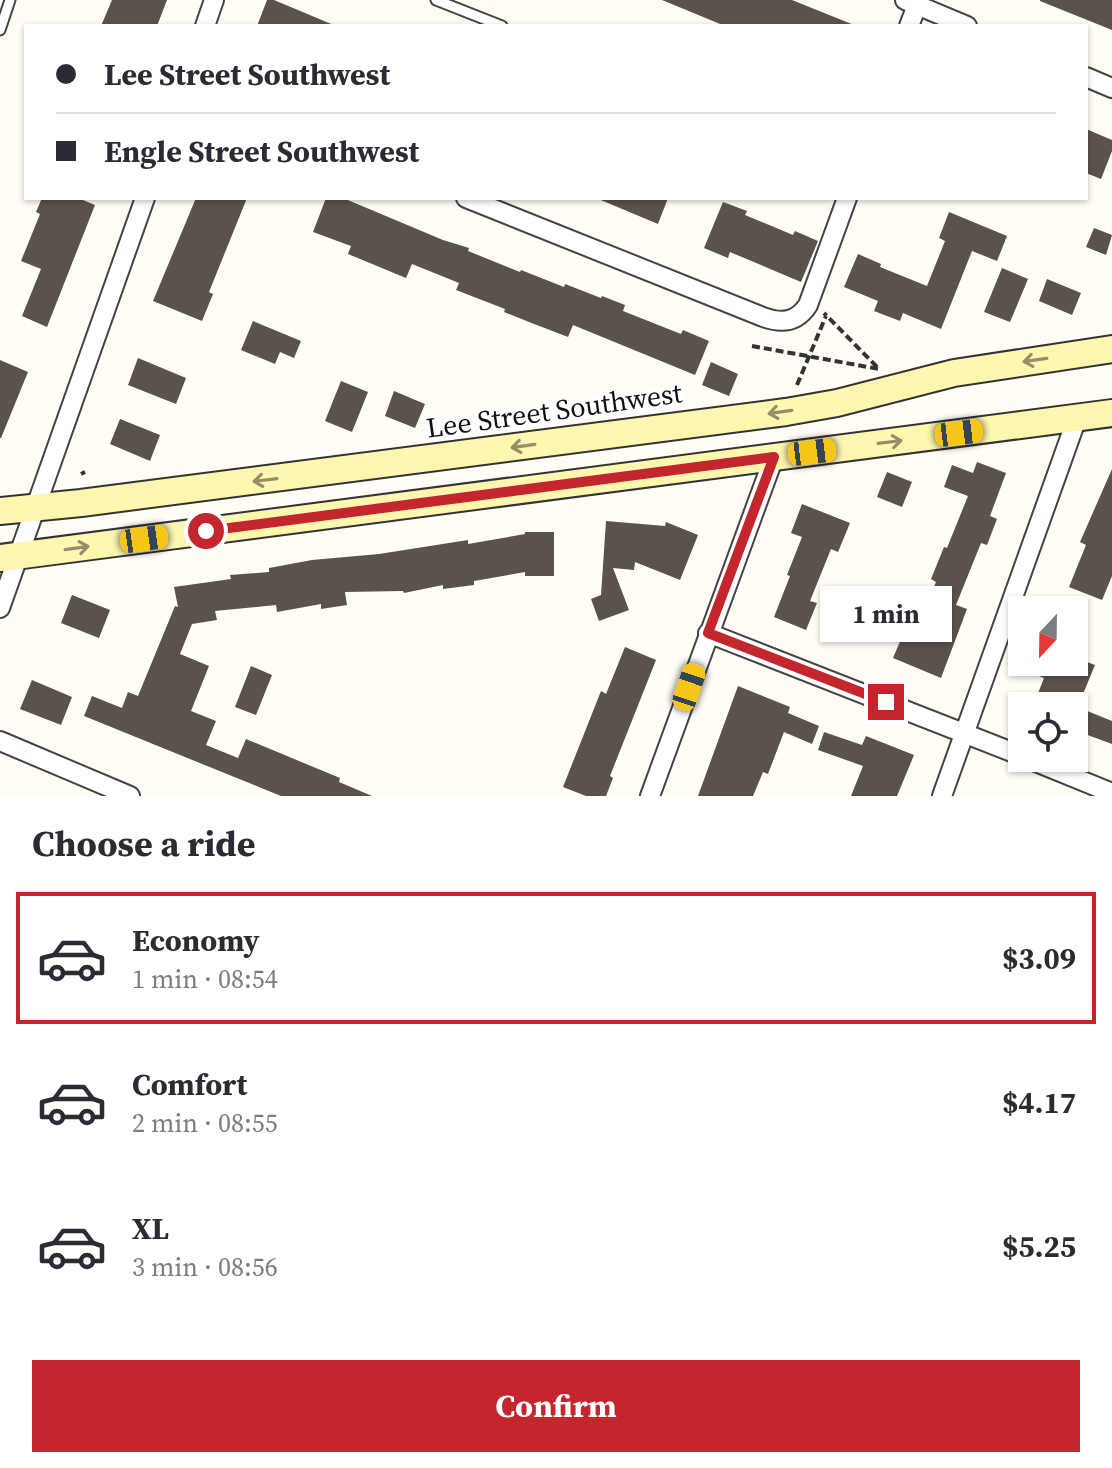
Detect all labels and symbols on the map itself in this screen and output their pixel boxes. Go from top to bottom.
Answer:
one-way arrow [1023,353,1048,368]
street label: Lee Street Southwest [424,373,685,447]
one-way arrow [768,405,793,420]
car [934,418,984,448]
one-way arrow [877,434,903,449]
car [787,437,837,467]
one-way arrow [510,439,536,454]
one-way arrow [253,473,278,488]
route start [188,513,224,549]
car [119,524,169,554]
one-way arrow [64,540,89,555]
callout: 1 min [820,586,952,642]
north arrow [1008,596,1088,676]
car [670,660,708,714]
route end [868,684,904,720]

